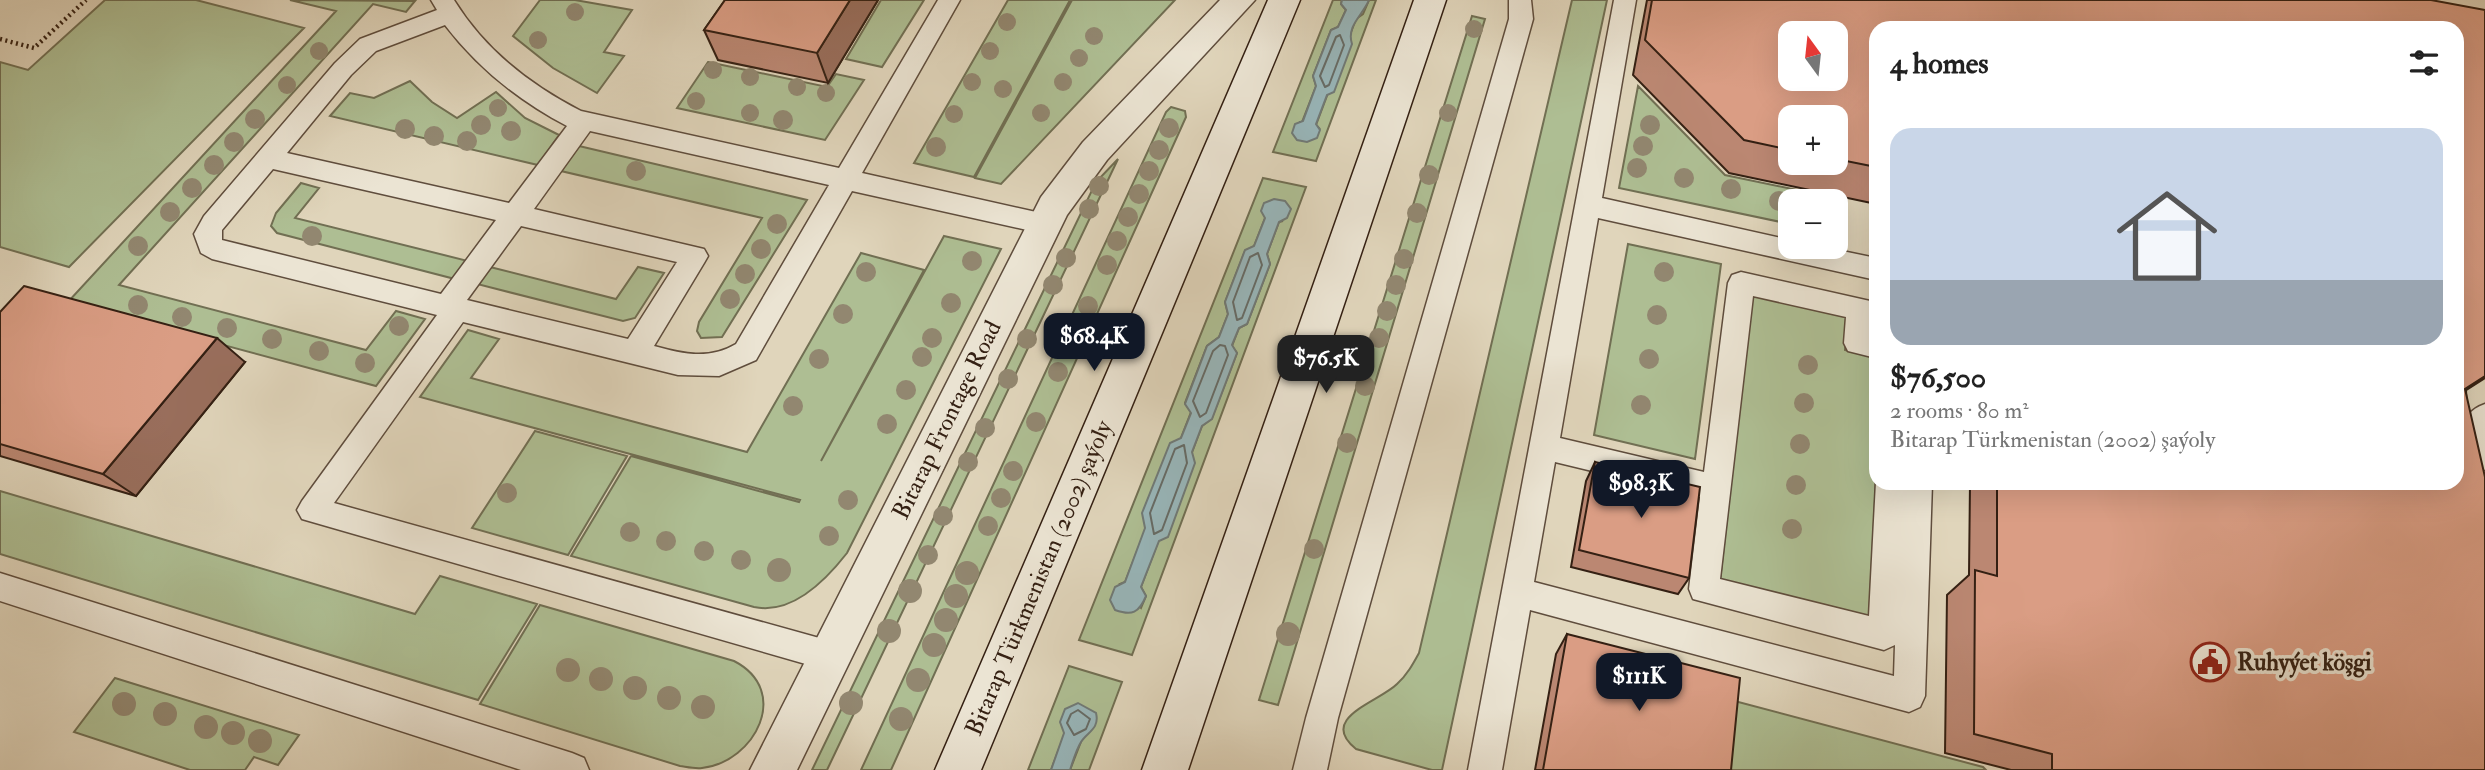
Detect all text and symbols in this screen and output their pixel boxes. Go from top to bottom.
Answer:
north arrow [1778,21,1848,91]
map controls [1778,21,1848,259]
icon: filters [2405,44,2443,82]
text: 4 homes [1890,45,1989,82]
button: + [1778,105,1848,175]
icon: home [2104,173,2230,299]
button: − [1778,189,1848,259]
pin: $68.4K [1037,314,1151,373]
street label: Bitarap Frontage Road [885,315,1009,524]
text: $68.4K [1060,321,1128,350]
pin: $76.5K [1269,336,1383,395]
text: $76.5K [1293,343,1359,372]
text: $76,500 [1890,359,1986,396]
text: 2 rooms · 80 m² [1890,396,2029,425]
street label: Bitarap Türkmenistan (2002) şaýoly [958,415,1120,740]
text: Bitarap Türkmenistan (2002) şaýoly [1890,425,2215,454]
pin: $98.3K [1584,461,1698,520]
text: $98.3K [1609,468,1673,497]
public building icon: Ruhyýet köşgi [2189,641,2231,683]
place label: Ruhyýet köşgi [2237,647,2372,678]
pin: $111K [1590,654,1688,713]
text: $111K [1612,661,1666,690]

